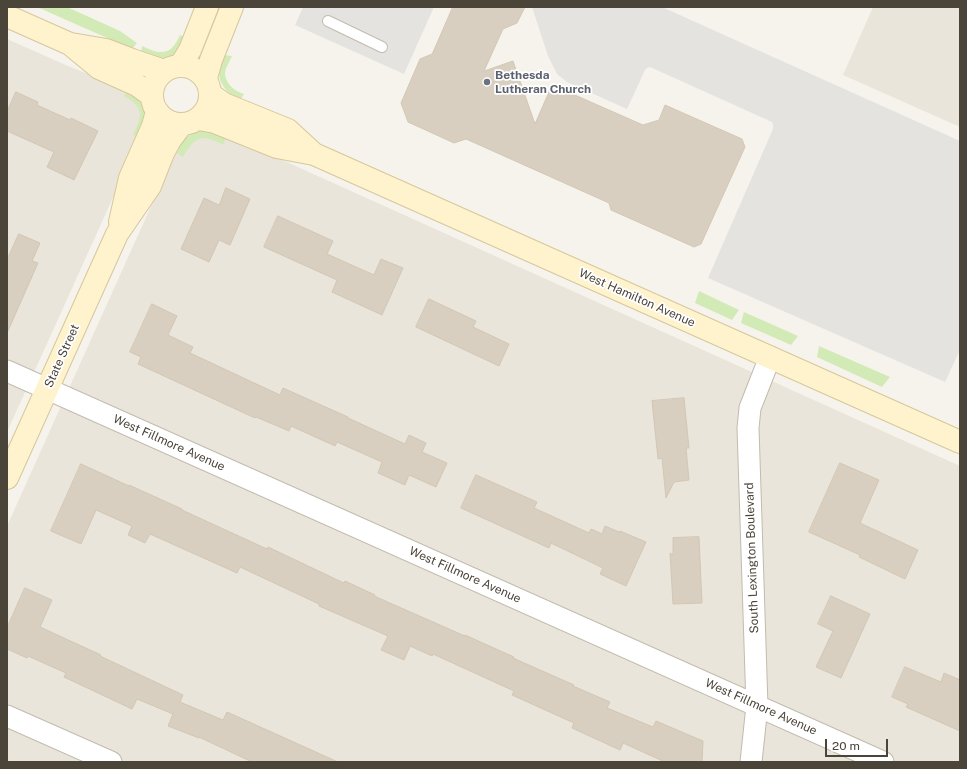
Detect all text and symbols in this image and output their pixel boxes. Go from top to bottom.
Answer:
place label: Bethesda Lutheran Church [495,68,591,96]
marker: Bethesda Lutheran Church [482,77,492,87]
street label: West Hamilton Avenue [577,266,697,330]
street label: State Street [42,322,82,390]
street label: West Fillmore Avenue [111,412,227,474]
street label: South Lexington Boulevard [742,482,762,634]
street label: West Fillmore Avenue [407,544,523,606]
street label: West Fillmore Avenue [703,676,819,738]
scale bar [827,731,890,757]
text: 20 m [832,739,860,753]

